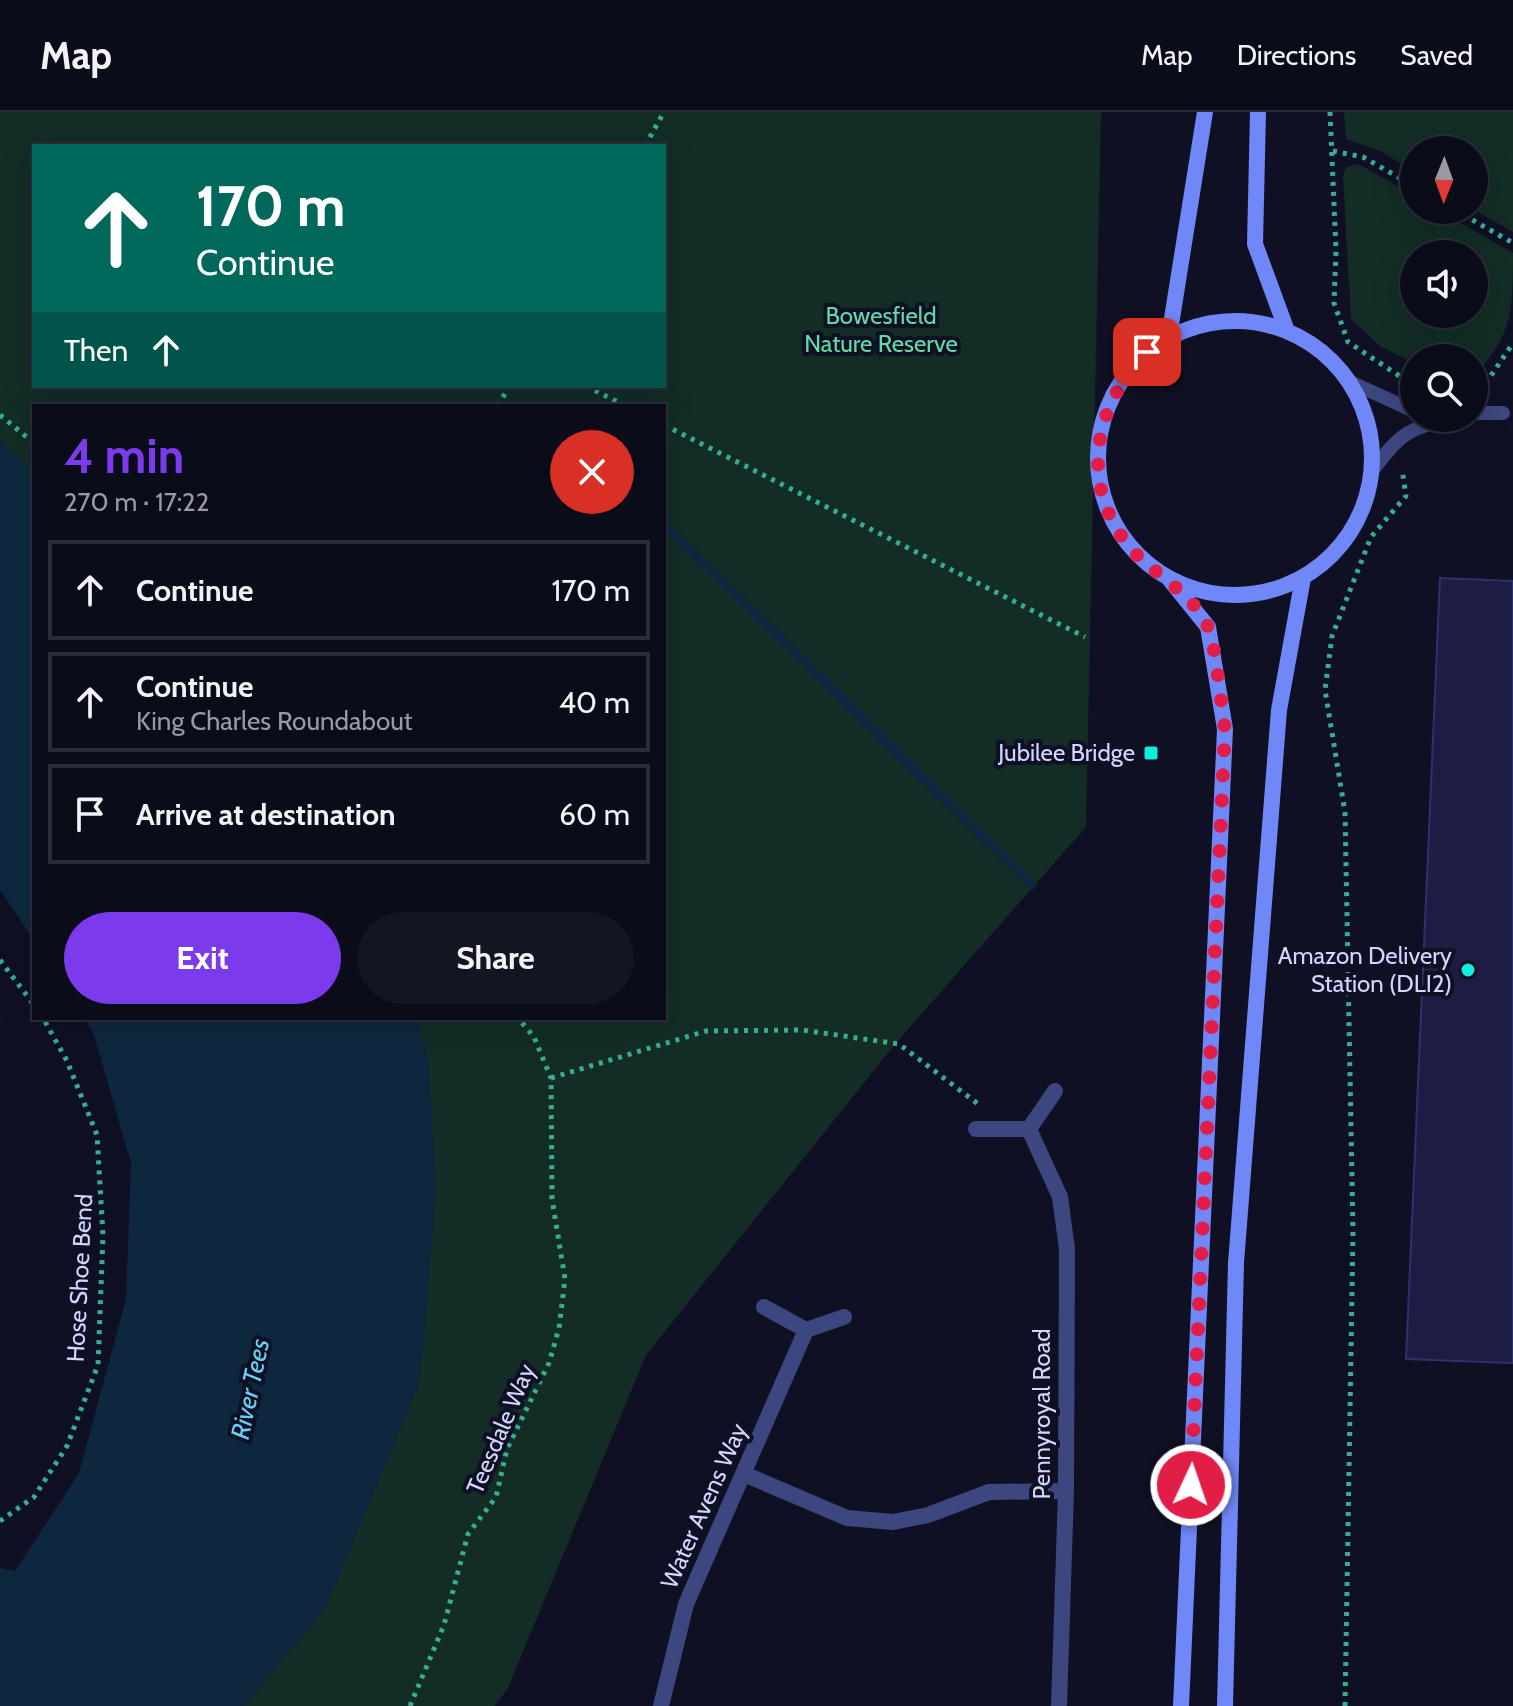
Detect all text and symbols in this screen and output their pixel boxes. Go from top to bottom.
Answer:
text: Map [40,32,112,79]
text: Map [1141,38,1193,72]
text: Directions [1237,38,1356,72]
text: Saved [1400,38,1473,72]
north arrow [1400,136,1488,224]
map controls [1400,136,1488,432]
text: 170 m [196,172,346,240]
icon: ahead [64,176,168,280]
text: Continue [196,240,335,284]
button: sound [1400,240,1488,328]
park label: Bowesfield Nature Reserve [804,301,958,358]
pin [1113,318,1181,386]
icon: ahead [144,328,188,372]
icon: arrive [1125,330,1169,374]
text: Then [64,332,128,369]
button: search [1400,344,1488,432]
text: 4 min [64,427,184,485]
button: close [550,430,634,514]
text: 270 m · 17:22 [64,486,209,518]
icon: ahead [68,568,112,612]
text: Continue [136,572,253,609]
text: 170 m [551,572,630,609]
text: Continue [136,668,253,705]
icon: ahead [68,680,112,724]
text: 40 m [559,684,630,721]
text: King Charles Roundabout [136,705,413,737]
place label: Jubilee Bridge [997,738,1135,767]
marker: Jubilee Bridge [1142,744,1160,762]
icon: arrive [68,792,112,836]
text: Arrive at destination [136,796,396,833]
text: 60 m [559,796,630,833]
button: Exit [64,912,341,1004]
button: Share [357,912,634,1004]
place label: Amazon Delivery Station (DLI2) [1278,941,1452,998]
marker: Amazon Delivery Station (DLI2) [1459,961,1477,979]
street label: Hose Shoe Bend [61,1193,98,1363]
street label: Pennyroyal Road [1027,1328,1056,1500]
water label: River Tees [224,1336,276,1442]
street label: Teesdale Way [460,1359,541,1498]
street label: Water Avens Way [654,1419,753,1593]
position arrow [1149,1443,1233,1527]

